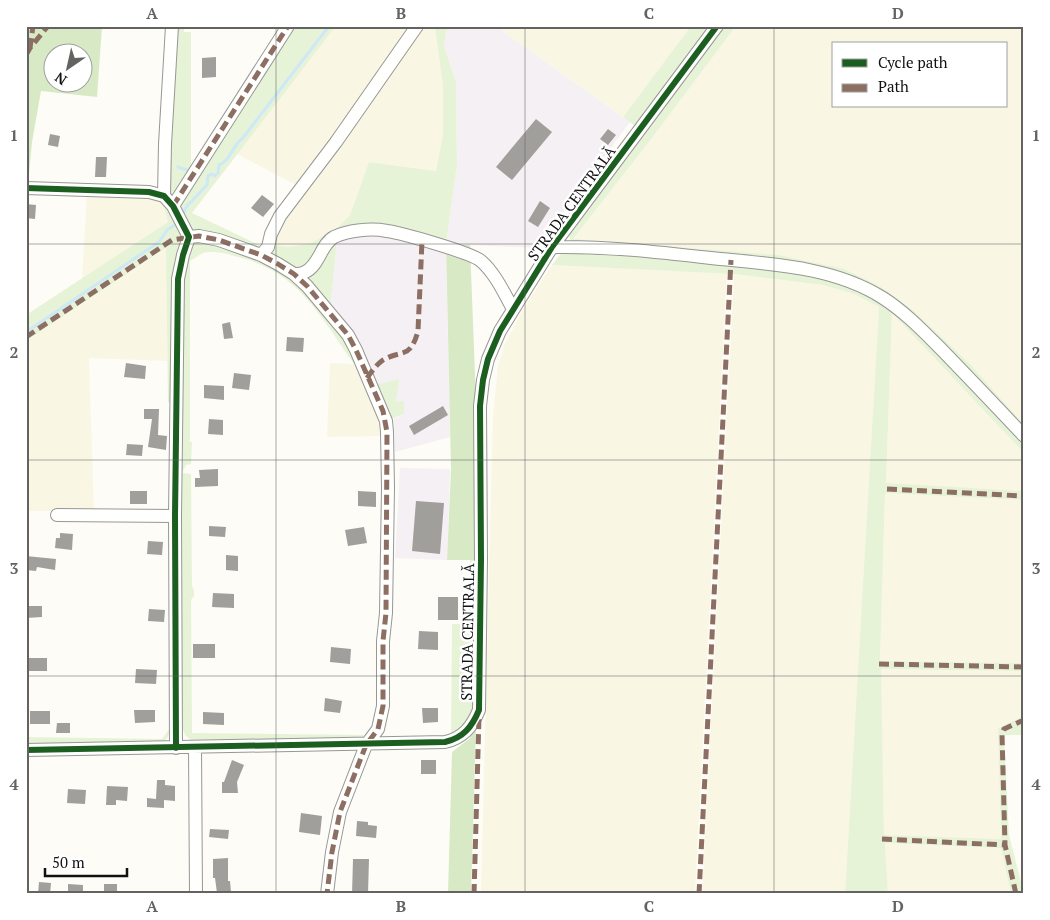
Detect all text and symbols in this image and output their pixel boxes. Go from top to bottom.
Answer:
text: A [146,2,158,24]
text: B [396,2,406,24]
text: C [644,2,654,24]
text: D [892,2,904,24]
north arrow [42,42,92,92]
legend [832,42,1008,108]
text: Cycle path [878,52,948,72]
text: N [50,68,70,90]
text: Path [878,76,909,96]
text: 1 [9,124,19,146]
text: 1 [1031,124,1041,146]
street label: STRADA CENTRALĂ [523,141,620,264]
text: 2 [9,341,19,363]
text: 2 [1031,341,1041,363]
text: 3 [9,557,19,579]
text: 3 [1031,557,1041,579]
street label: STRADA CENTRALĂ [456,562,478,701]
text: 4 [9,773,19,795]
text: 4 [1031,773,1041,795]
scale bar [45,845,128,877]
text: 50 m [52,852,85,872]
text: A [146,895,158,917]
text: B [396,895,406,917]
text: C [644,895,654,917]
text: D [892,895,904,917]

